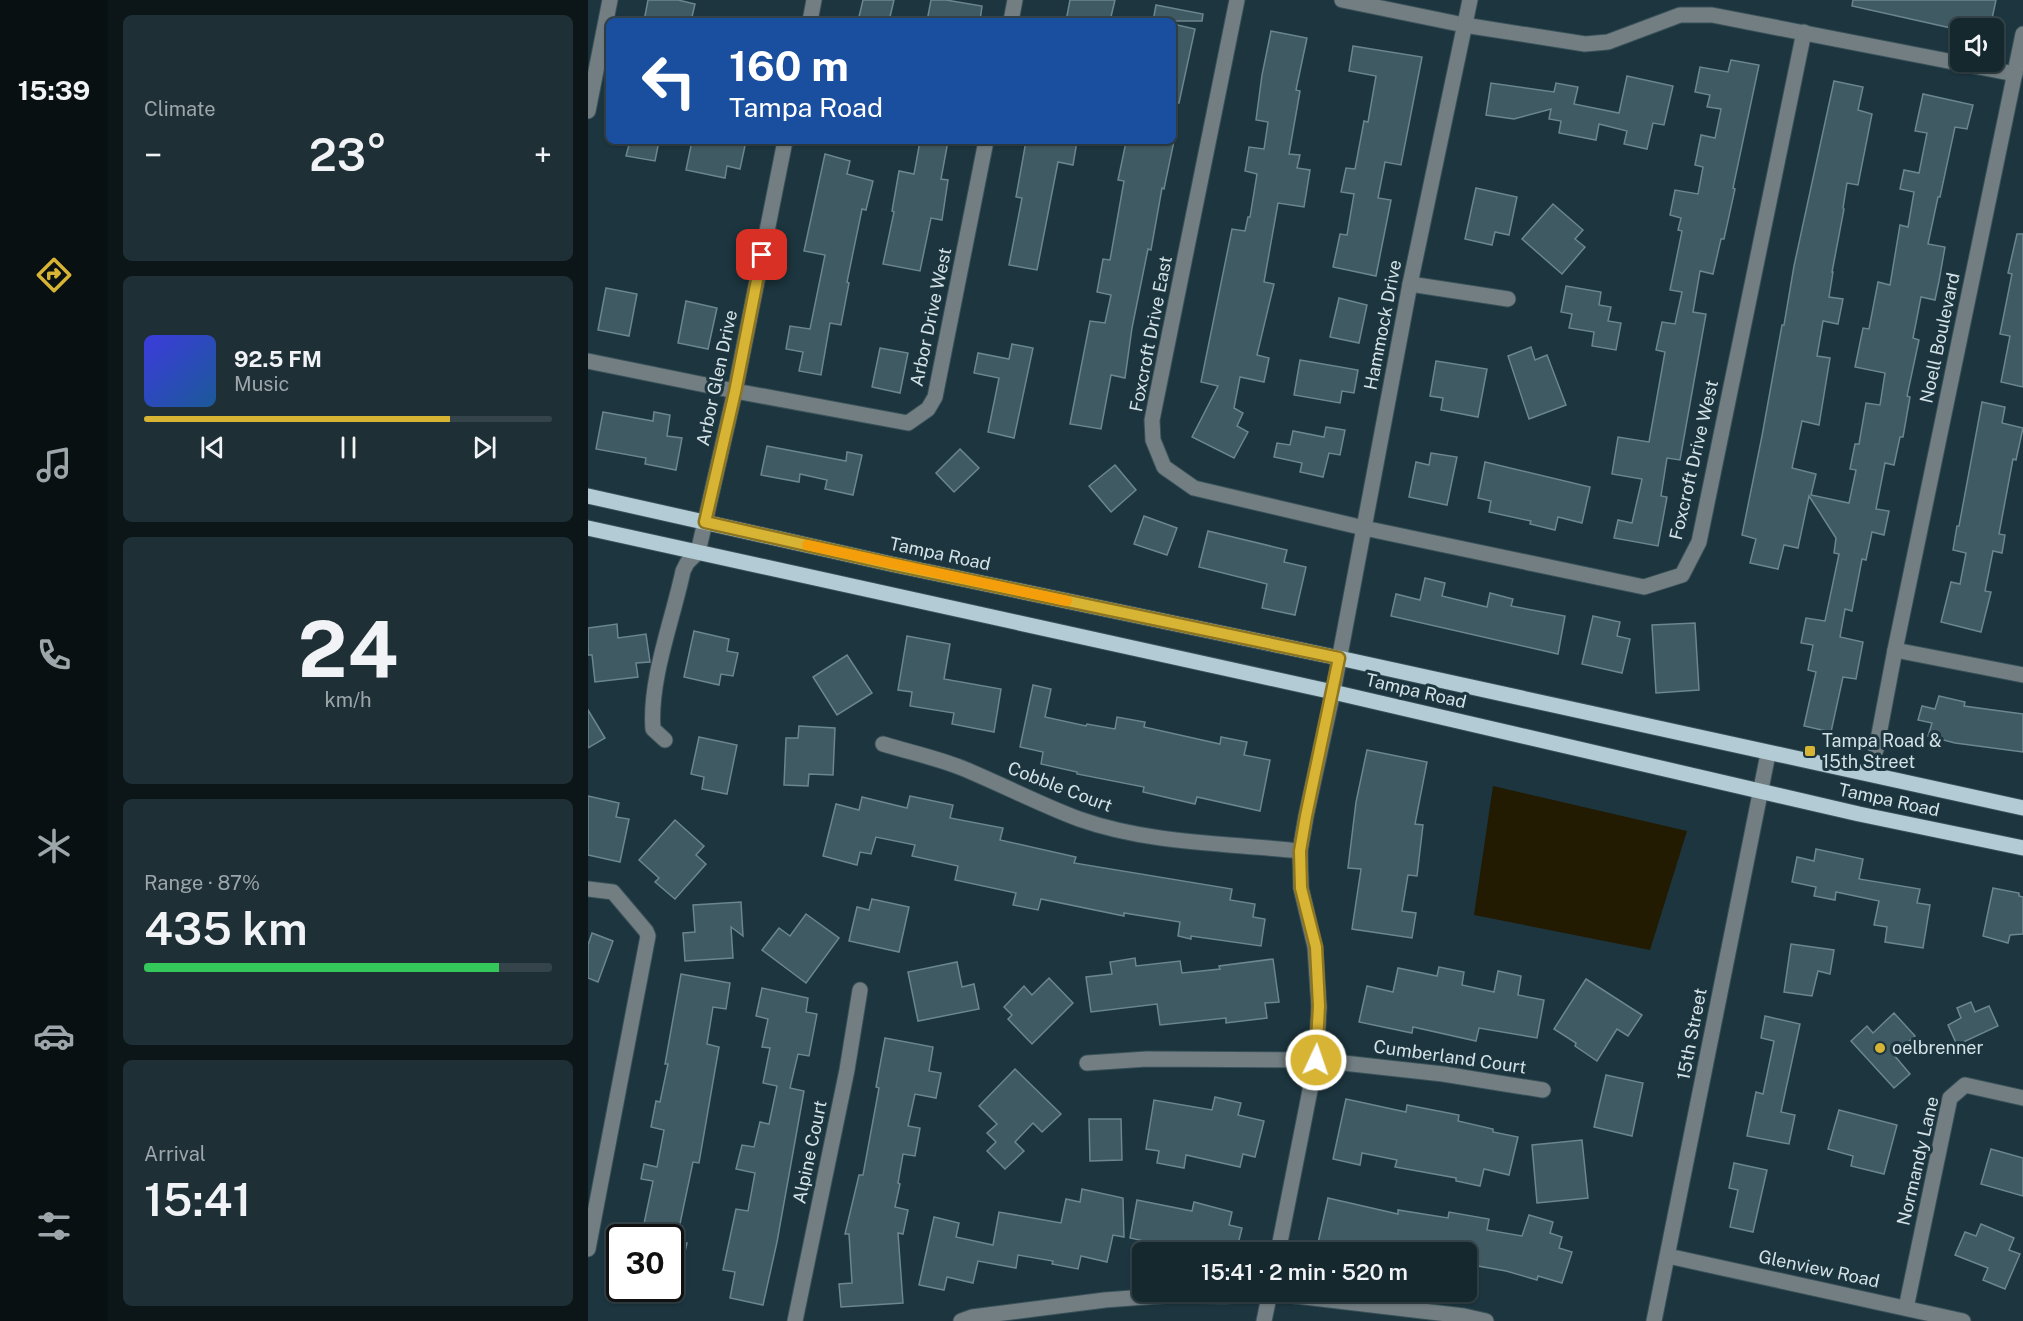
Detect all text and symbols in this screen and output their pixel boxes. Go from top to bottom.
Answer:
map controls [1950,18,2004,72]
button: sound [1950,18,2004,72]
text: 160 m [729,41,849,90]
icon: left [630,42,708,120]
text: 15:39 [18,74,90,106]
text: Tampa Road [729,91,883,123]
text: Climate [144,97,216,121]
text: 23° [309,128,387,181]
text: − [144,136,162,174]
text: + [534,136,552,174]
pin [736,229,787,280]
icon: arrive [745,238,778,271]
street label: Arbor Drive West [906,246,955,388]
icon: directions [33,254,75,296]
street label: Foxcroft Drive East [1125,254,1176,414]
street label: Hammock Drive [1360,258,1405,392]
street label: Noell Boulevard [1915,271,1964,405]
street label: Arbor Glen Drive [692,308,741,448]
text: 92.5 FM [234,346,322,372]
text: Music [234,372,289,396]
street label: Foxcroft Drive West [1665,378,1722,542]
icon: previous [196,431,229,464]
icon: pause [332,431,365,464]
icon: next [468,431,501,464]
icon: music [33,444,75,486]
street label: Tampa Road [888,533,993,574]
text: 24 [298,603,398,695]
icon: phone [33,634,75,676]
street label: Tampa Road [1364,669,1469,712]
text: km/h [324,688,372,712]
place label: Tampa Road & 15th Street [1822,730,1942,772]
marker: Tampa Road & 15th Street [1803,744,1817,758]
street label: Cobble Court [1005,757,1115,816]
street label: Tampa Road [1837,779,1942,820]
icon: climate [33,825,75,867]
text: Range · 87% [144,871,260,895]
text: 435 km [144,902,308,955]
street label: 15th Street [1672,986,1711,1082]
icon: car [33,1015,75,1057]
position arrow [1284,1028,1348,1092]
street label: Cumberland Court [1372,1035,1528,1078]
place label: oelbrenner [1892,1037,1984,1058]
marker: oelbrenner [1873,1041,1887,1055]
street label: Normandy Lane [1892,1094,1943,1227]
street label: Alpine Court [788,1098,831,1206]
text: Arrival [144,1142,206,1166]
text: 15:41 [144,1173,251,1226]
icon: filters [33,1205,75,1247]
speed limit sign: 30 [606,1224,684,1302]
street label: Glenview Road [1757,1245,1881,1292]
text: 15:41 · 2 min · 520 m [1201,1259,1408,1285]

